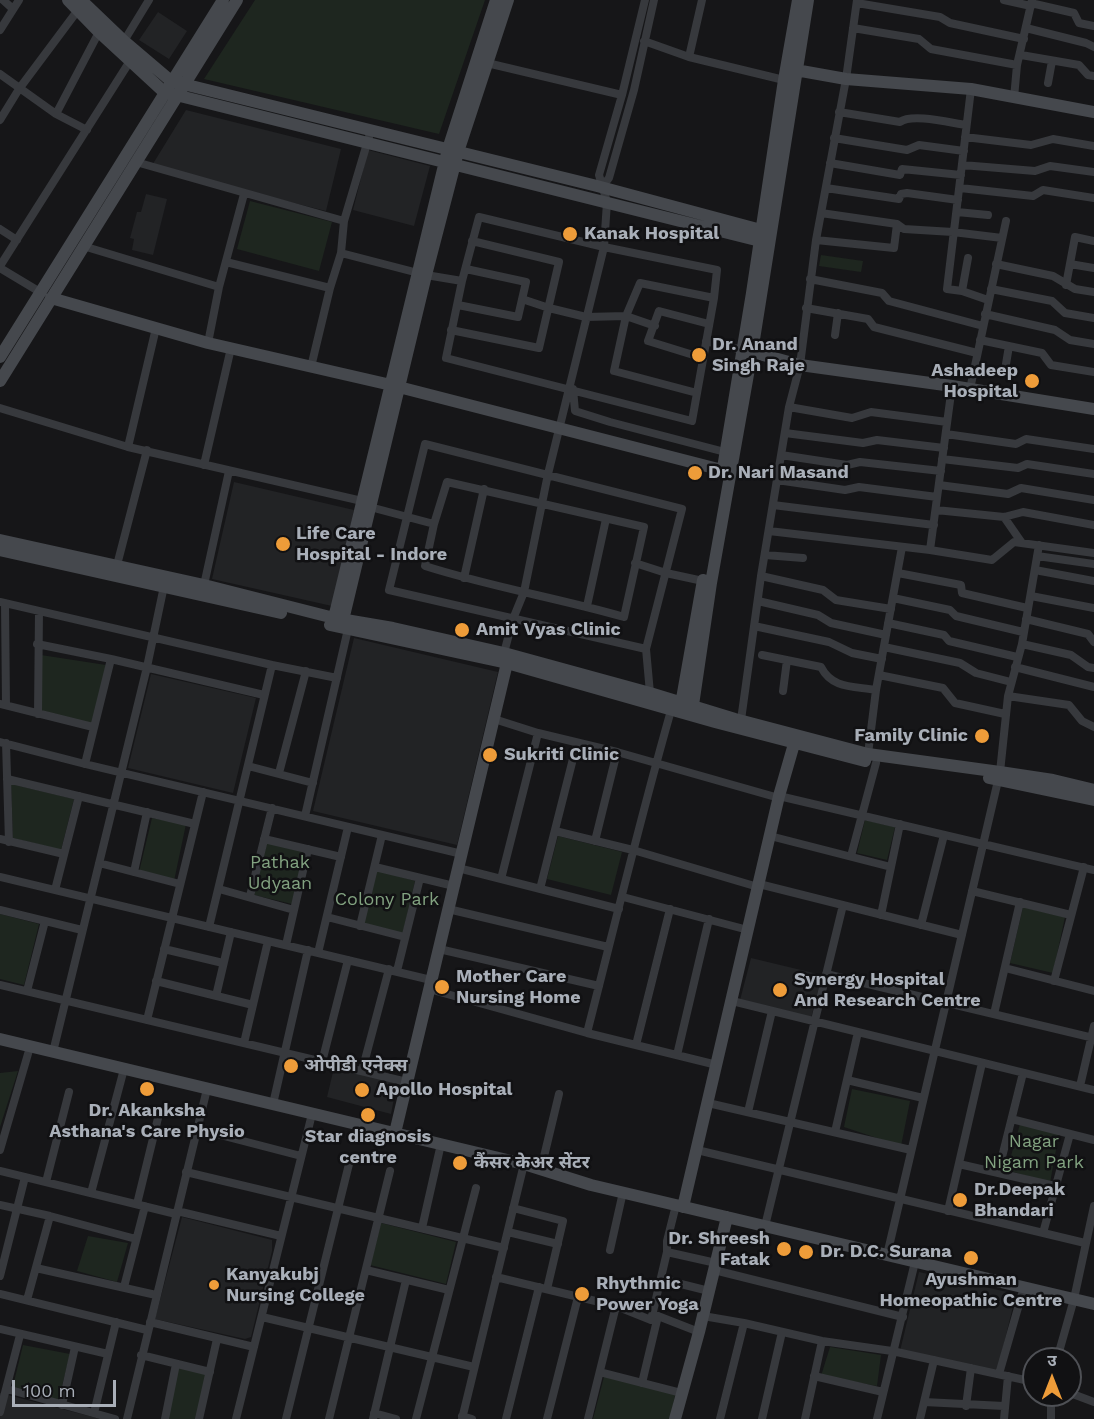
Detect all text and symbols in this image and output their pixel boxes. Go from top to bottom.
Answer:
place label: Kanak Hospital [584,223,719,245]
marker: Kanak Hospital [561,225,579,243]
place label: Dr. Anand Singh Raje [712,334,805,376]
marker: Dr. Anand Singh Raje [690,346,708,364]
place label: Ashadeep Hospital [931,360,1018,403]
marker: Ashadeep Hospital [1023,372,1041,390]
place label: Dr. Nari Masand [708,462,849,484]
marker: Dr. Nari Masand [686,464,704,482]
place label: Life Care Hospital - Indore [296,523,447,566]
marker: Life Care Hospital - Indore [274,535,292,553]
place label: Amit Vyas Clinic [476,619,621,641]
marker: Amit Vyas Clinic [453,621,471,639]
place label: Family Clinic [854,725,968,747]
marker: Family Clinic [973,727,991,745]
place label: Sukriti Clinic [504,744,619,766]
marker: Sukriti Clinic [481,746,499,764]
park label: Pathak Udyaan [248,852,312,894]
park label: Colony Park [335,889,439,911]
place label: Mother Care Nursing Home [456,966,581,1008]
place label: Synergy Hospital And Research Centre [794,969,981,1012]
marker: Mother Care Nursing Home [433,978,451,996]
marker: Synergy Hospital And Research Centre [771,981,789,999]
place label: ओपीडी एनेक्स [304,1055,408,1077]
marker: ओपीडी एनेक्स [282,1057,300,1075]
place label: Apollo Hospital [376,1079,512,1101]
marker: Dr. Akanksha Asthana's Care Physio [138,1080,156,1098]
marker: Apollo Hospital [353,1081,371,1099]
place label: Dr. Akanksha Asthana's Care Physio [49,1100,245,1142]
marker: Star diagnosis centre [359,1106,377,1124]
place label: Star diagnosis centre [305,1126,431,1168]
park label: Nagar Nigam Park [984,1131,1084,1174]
place label: कैंसर केअर सेंटर [474,1152,590,1174]
marker: कैंसर केअर सेंटर [451,1154,469,1172]
place label: Dr.Deepak Bhandari [974,1179,1065,1222]
marker: Dr.Deepak Bhandari [951,1191,969,1209]
place label: Dr. Shreesh Fatak [668,1228,770,1270]
marker: Dr. Shreesh Fatak [775,1240,793,1258]
place label: Dr. D.C. Surana [820,1241,952,1263]
marker: Dr. D.C. Surana [797,1243,815,1261]
marker: Ayushman Homeopathic Centre [962,1249,980,1267]
place label: Kanyakubj Nursing College [226,1264,365,1306]
place label: Ayushman Homeopathic Centre [879,1269,1063,1312]
place label: Rhythmic Power Yoga [596,1273,699,1316]
marker: Kanyakubj Nursing College [207,1278,221,1292]
marker: Rhythmic Power Yoga [573,1285,591,1303]
north arrow [1022,1347,1082,1407]
text: उ [1047,1351,1057,1370]
scale bar [15,1368,118,1406]
text: 100 m [23,1380,76,1401]

